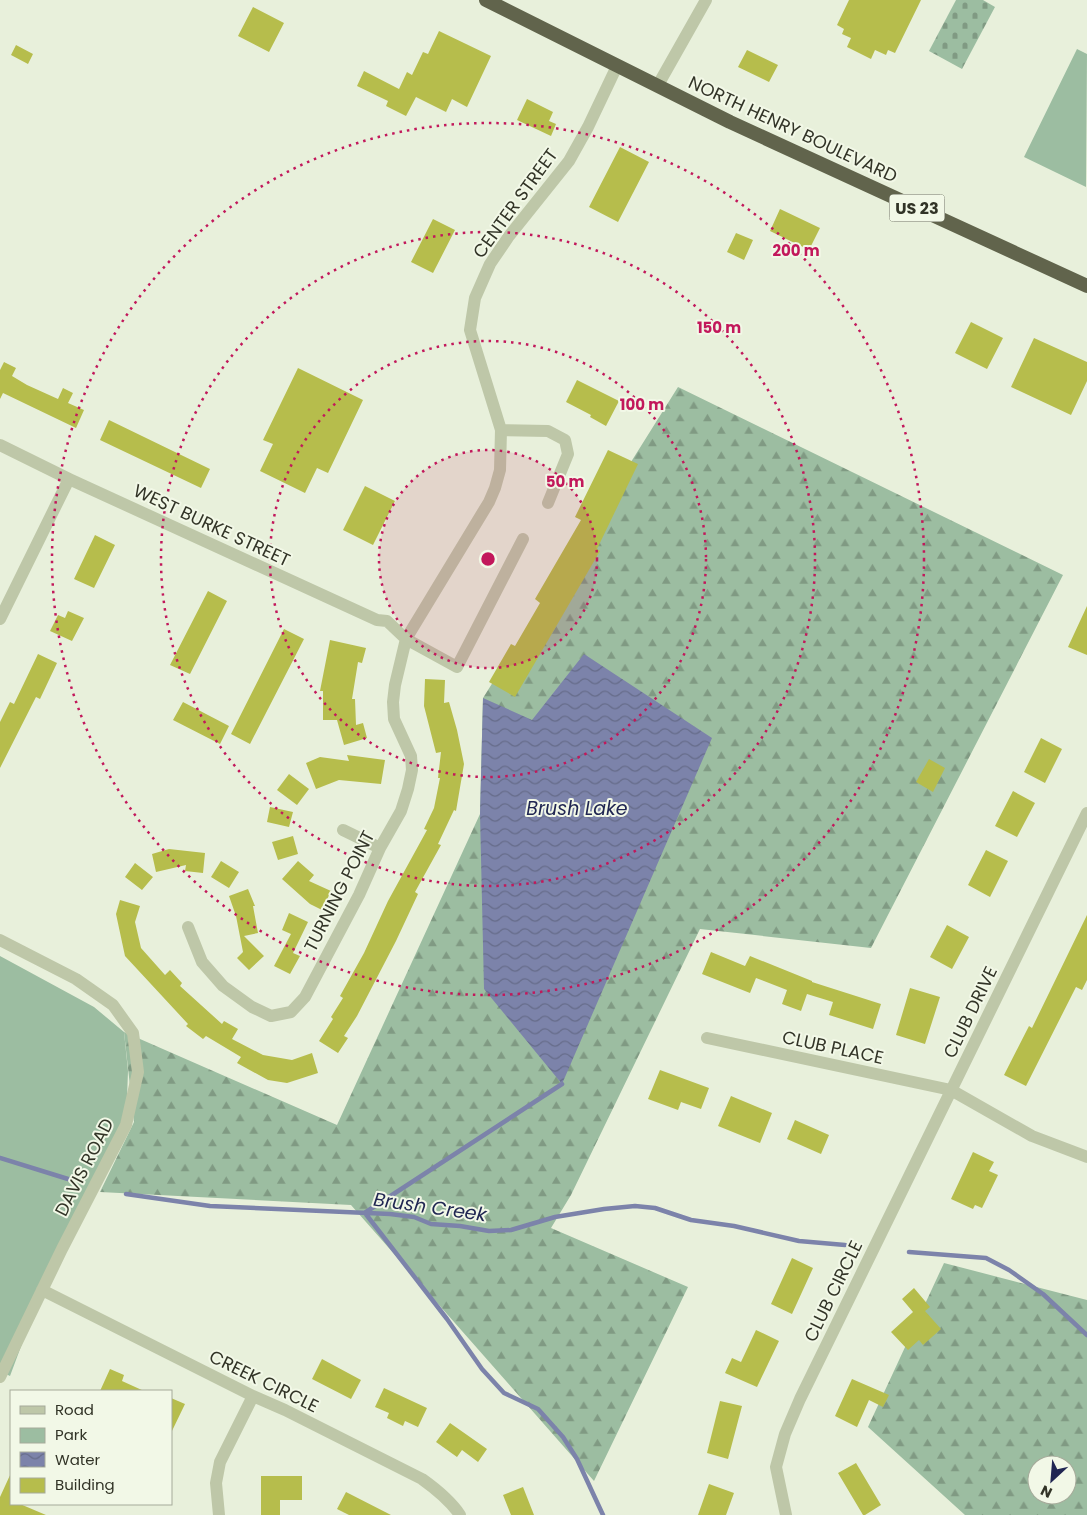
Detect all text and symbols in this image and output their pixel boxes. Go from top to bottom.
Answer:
street label: NORTH HENRY BOULEVARD [685,70,901,188]
street label: CENTER STREET [467,143,563,263]
road number: US 23 [890,194,944,222]
text: 200 m [772,240,820,261]
text: 150 m [697,317,741,338]
text: 100 m [620,394,664,415]
text: 50 m [546,471,584,492]
street label: WEST BURKE STREET [130,478,295,572]
centre of rings [479,550,497,568]
water label: Brush Lake [526,795,628,822]
street label: TURNING POINT [298,826,380,956]
street label: CLUB DRIVE [937,962,1003,1062]
street label: CLUB PLACE [780,1024,886,1070]
street label: DAVIS ROAD [49,1114,119,1220]
water label: Brush Creek [372,1186,489,1228]
street label: CLUB CIRCLE [798,1236,868,1346]
street label: CREEK CIRCLE [205,1344,323,1418]
legend [10,1390,172,1505]
text: Road [55,1399,94,1420]
text: Park [55,1424,87,1445]
text: Water [55,1449,101,1470]
north arrow [1027,1455,1077,1505]
text: Building [55,1474,115,1495]
text: N [1037,1480,1055,1503]

